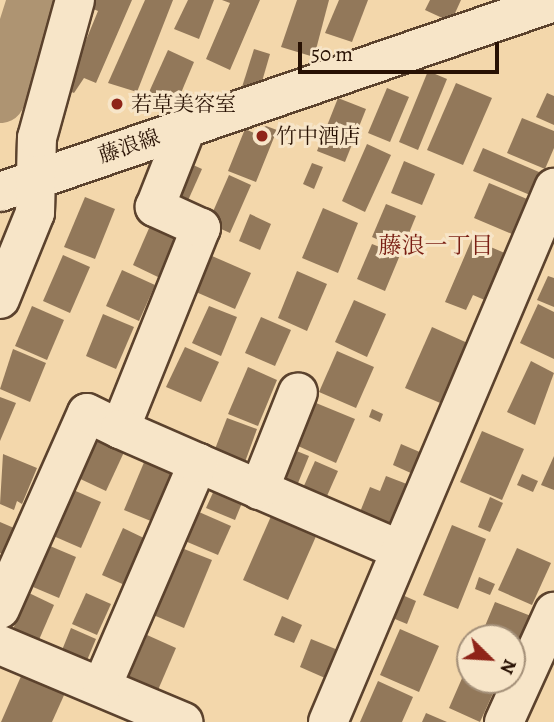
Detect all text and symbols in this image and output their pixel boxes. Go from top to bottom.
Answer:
scale bar [302,28,503,72]
text: 50 m [311,40,353,68]
place label: 若草美容室 [131,91,236,117]
marker: 若草美容室 [109,96,125,112]
place label: 竹中酒店 [276,123,360,149]
street label: 藤浪線 [95,124,163,168]
marker: 竹中酒店 [254,128,270,144]
district label: 藤浪一丁目 [379,232,493,260]
north arrow [456,624,526,694]
text: N [494,655,523,678]

